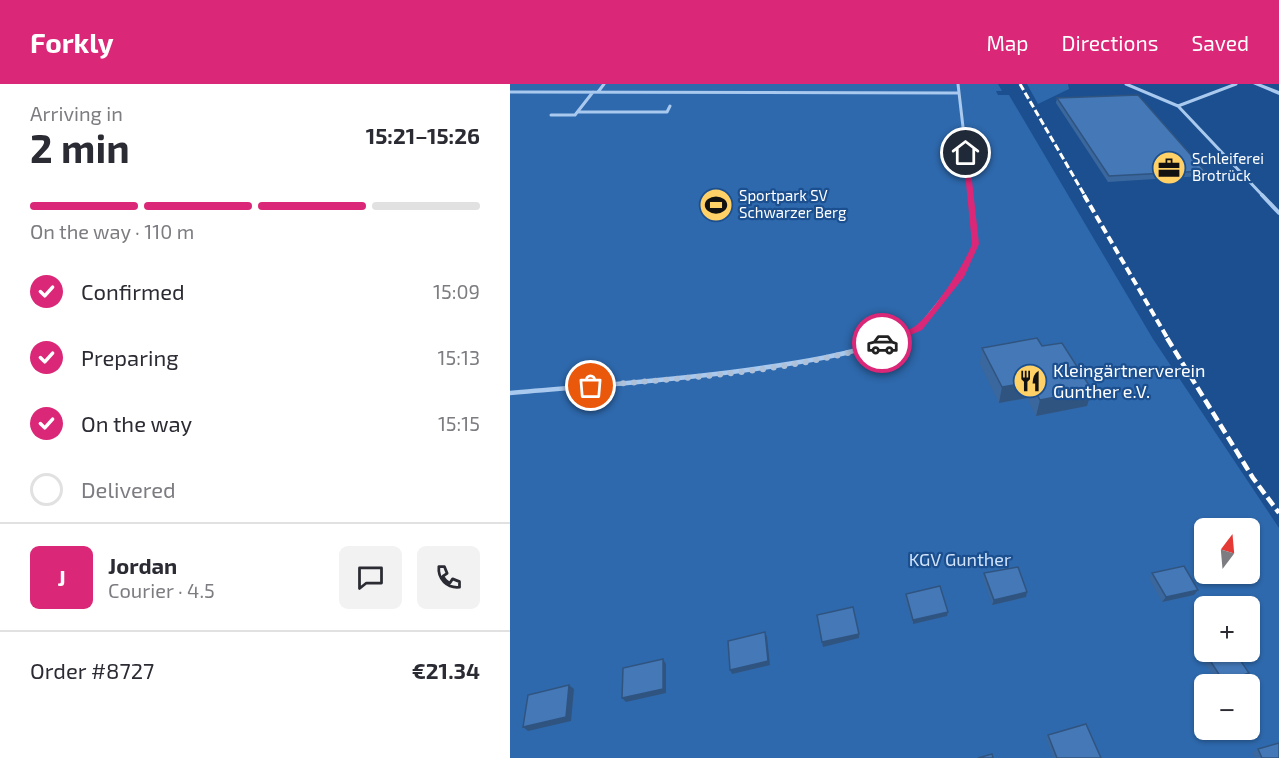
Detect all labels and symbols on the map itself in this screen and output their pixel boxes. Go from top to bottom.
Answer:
pin [940,127,991,178]
place label: Schleiferei Brotrück [1192,149,1264,184]
office icon: Schleiferei Brotrück [1151,150,1187,186]
place label: Sportpark SV Schwarzer Berg [739,186,847,221]
sports icon: Sportpark SV Schwarzer Berg [698,187,734,223]
courier [852,313,912,373]
place label: Kleingärtnerverein Gunther e.V. [1053,359,1206,402]
pin [565,360,616,411]
restaurant icon: Kleingärtnerverein Gunther e.V. [1012,363,1048,399]
north arrow [1194,518,1260,584]
park label: KGV Gunther [909,548,1011,570]

